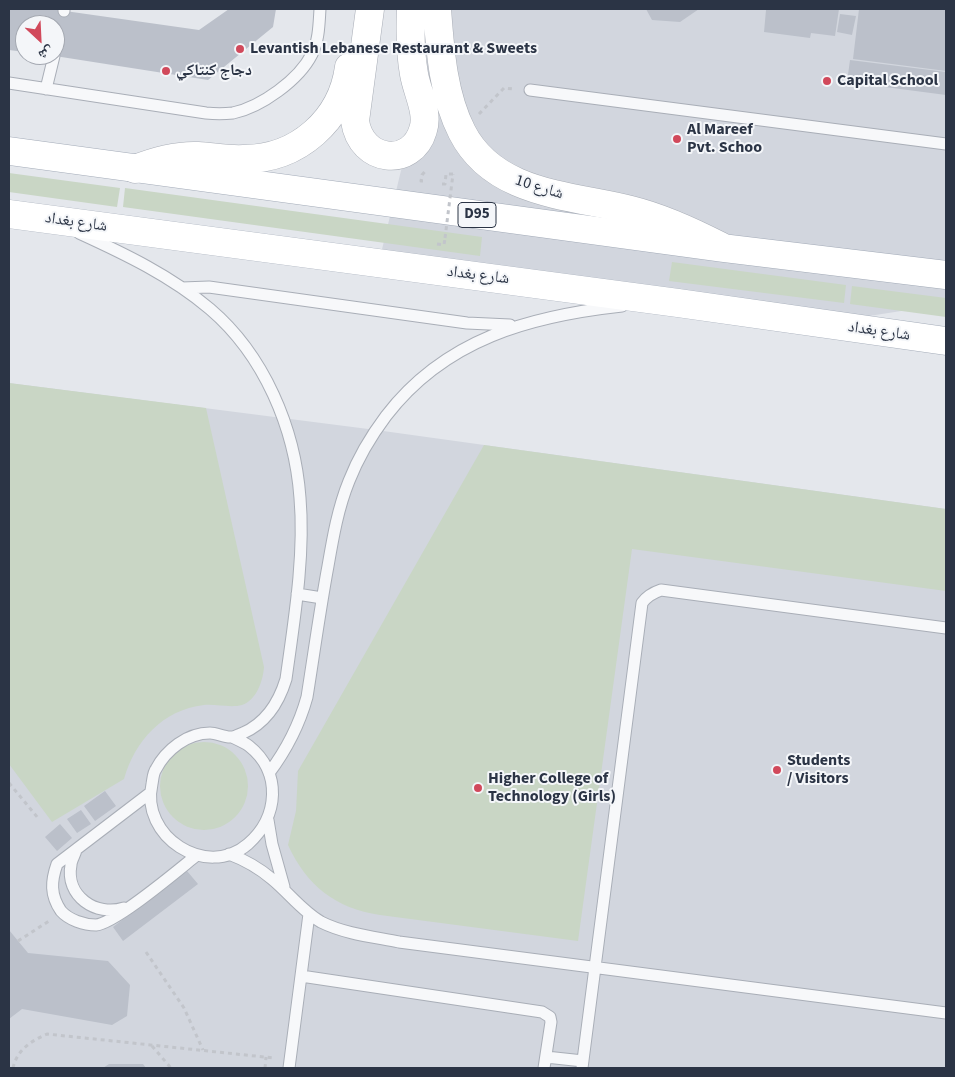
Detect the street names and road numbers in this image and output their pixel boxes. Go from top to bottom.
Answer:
street label: شارع 10 [513,172,565,204]
road number: D95 [458,202,496,228]
street label: شارع بغداد [44,209,108,237]
street label: شارع بغداد [446,263,510,289]
street label: شارع بغداد [847,318,911,346]

